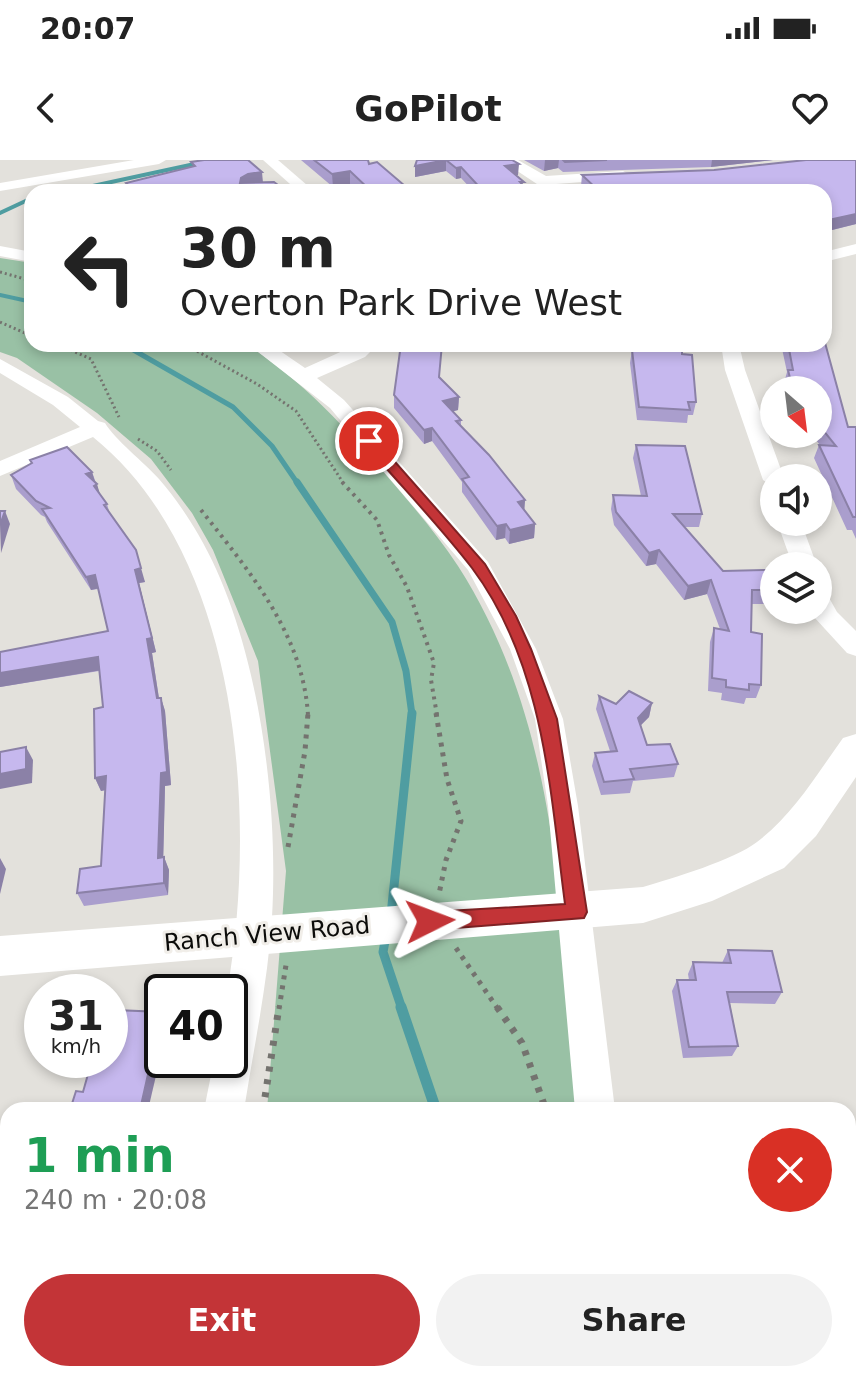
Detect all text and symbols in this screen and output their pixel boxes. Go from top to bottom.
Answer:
text: 20:07 [40,11,136,46]
icon: back [24,86,68,130]
icon: heart [788,86,832,130]
text: GoPilot [354,88,502,129]
text: 30 m [180,215,336,280]
icon: left [48,216,152,320]
text: Overton Park Drive West [180,282,622,323]
north arrow [760,376,832,448]
map controls [760,376,832,624]
pin [335,407,403,475]
icon: arrive [347,419,391,463]
button: sound [760,464,832,536]
button: layers [760,552,832,624]
position arrow [388,879,472,963]
street label: Ranch View Road [163,911,371,957]
speed limit sign: 40 [144,974,248,1078]
text: 31 [48,993,104,1039]
text: km/h [51,1034,101,1058]
text: 1 min [24,1127,175,1183]
button: close [748,1128,832,1212]
text: 240 m · 20:08 [24,1185,207,1215]
button: Exit [24,1274,420,1366]
button: Share [436,1274,832,1366]

